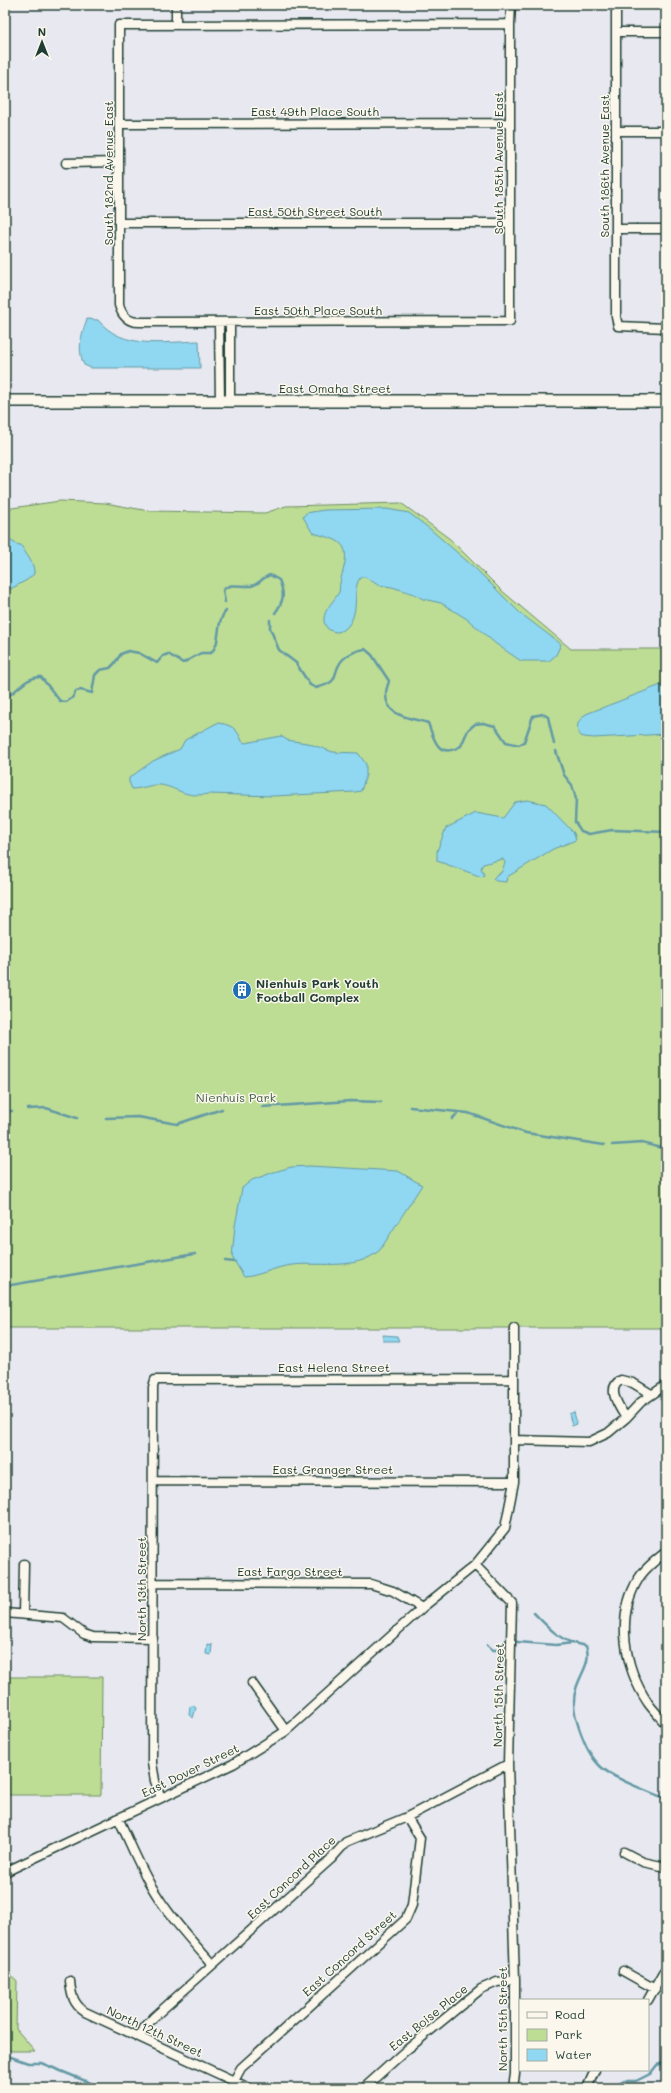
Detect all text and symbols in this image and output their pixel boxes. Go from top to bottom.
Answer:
north arrow [22,22,62,62]
text: N [38,24,46,39]
street label: South 185th Avenue East [490,92,506,234]
street label: South 186th Avenue East [596,95,612,237]
street label: South 182nd Avenue East [100,101,116,245]
street label: East 49th Place South [251,103,379,119]
street label: East 50th Street South [248,203,382,219]
street label: East 50th Place South [254,302,382,318]
street label: East Omaha Street [279,380,391,396]
place label: Nienhuis Park Youth Football Complex [256,975,378,1005]
building icon: Nienhuis Park Youth Football Complex [231,979,253,1001]
park label: Nienhuis Park [196,1089,276,1105]
street label: East Helena Street [278,1359,390,1375]
street label: East Granger Street [273,1461,393,1477]
street label: North 13th Street [133,1537,149,1641]
street label: East Fargo Street [237,1563,343,1579]
street label: North 15th Street [489,1643,507,1747]
street label: East Dover Street [139,1739,241,1801]
street label: East Concord Place [243,1832,339,1922]
street label: East Concord Street [299,1906,399,2000]
street label: North 15th Street [494,1967,510,2071]
street label: East Boise Place [385,1980,471,2054]
legend [519,1999,649,2071]
street label: North 12th Street [104,2002,206,2060]
text: Road [555,2006,585,2022]
text: Park [555,2026,582,2042]
text: Water [555,2046,592,2062]

